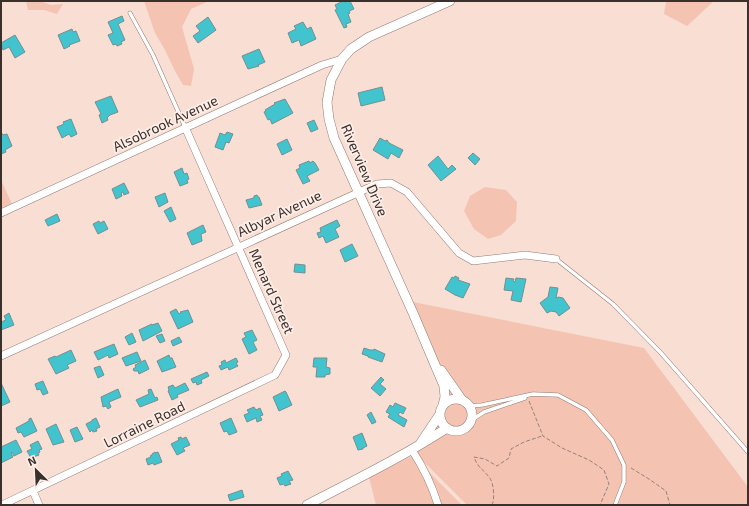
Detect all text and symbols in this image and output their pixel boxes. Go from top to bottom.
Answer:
street label: Alsobrook Avenue [110,91,220,155]
street label: Riverview Drive [338,121,392,219]
street label: Albyar Avenue [234,186,324,240]
street label: Menard Street [246,246,298,336]
street label: Lorraine Road [100,397,188,451]
north arrow [16,450,56,490]
text: N [25,453,38,468]

